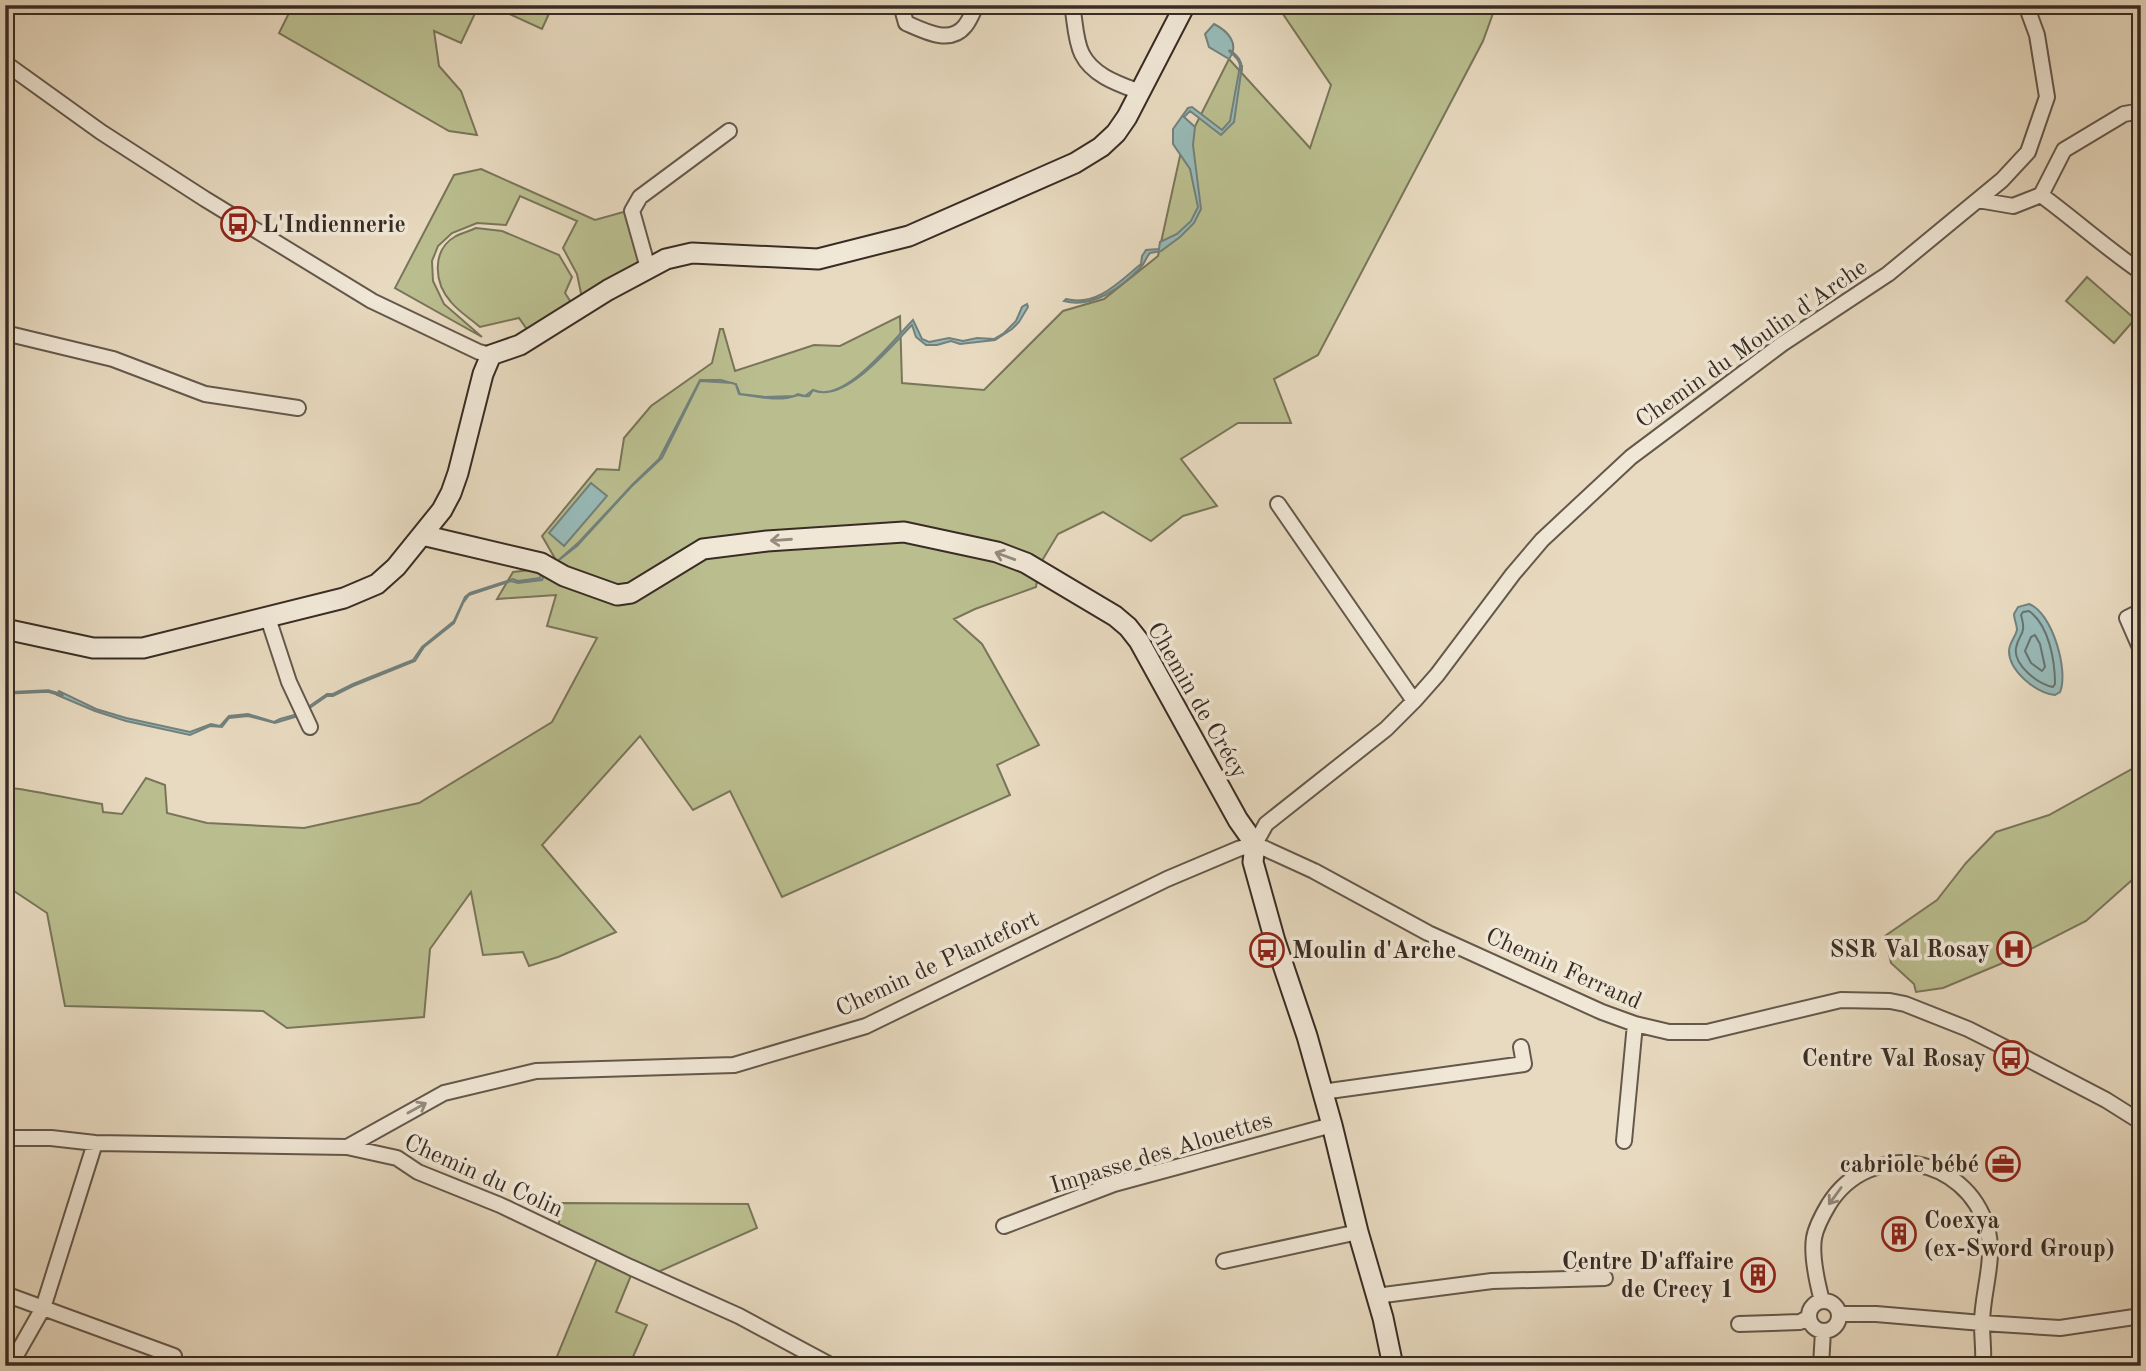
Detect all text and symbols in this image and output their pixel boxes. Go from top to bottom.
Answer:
bus stop icon: L'Indiennerie [219,205,257,243]
place label: L'Indiennerie [262,214,406,238]
street label: Chemin du Moulin d'Arche [1632,256,1872,434]
one-way arrow [770,534,792,547]
one-way arrow [994,548,1016,561]
street label: Chemin de Crécy [1142,619,1251,783]
street label: Chemin de Plantefort [833,907,1043,1022]
street label: Chemin Ferrand [1482,925,1645,1015]
hospital icon: SSR Val Rosay [1995,930,2033,968]
bus stop icon: Moulin d'Arche [1248,931,1286,969]
place label: SSR Val Rosay [1829,939,1990,963]
place label: Moulin d'Arche [1292,940,1456,964]
bus stop icon: Centre Val Rosay [1992,1039,2030,1077]
place label: Centre Val Rosay [1802,1048,1986,1072]
one-way arrow [406,1101,427,1114]
street label: Impasse des Alouettes [1048,1109,1276,1199]
street label: Chemin du Colin [400,1131,566,1223]
office icon: cabriole bébé [1984,1145,2022,1183]
place label: cabriole bébé [1840,1154,1979,1178]
one-way arrow [1828,1186,1843,1205]
place label: Coexya (ex-Sword Group) [1924,1210,2115,1262]
building icon: Coexya (ex-Sword Group) [1880,1215,1918,1253]
place label: Centre D'affaire de Crecy 1 [1562,1251,1734,1303]
building icon: Centre D'affaire de Crecy 1 [1739,1256,1777,1294]

